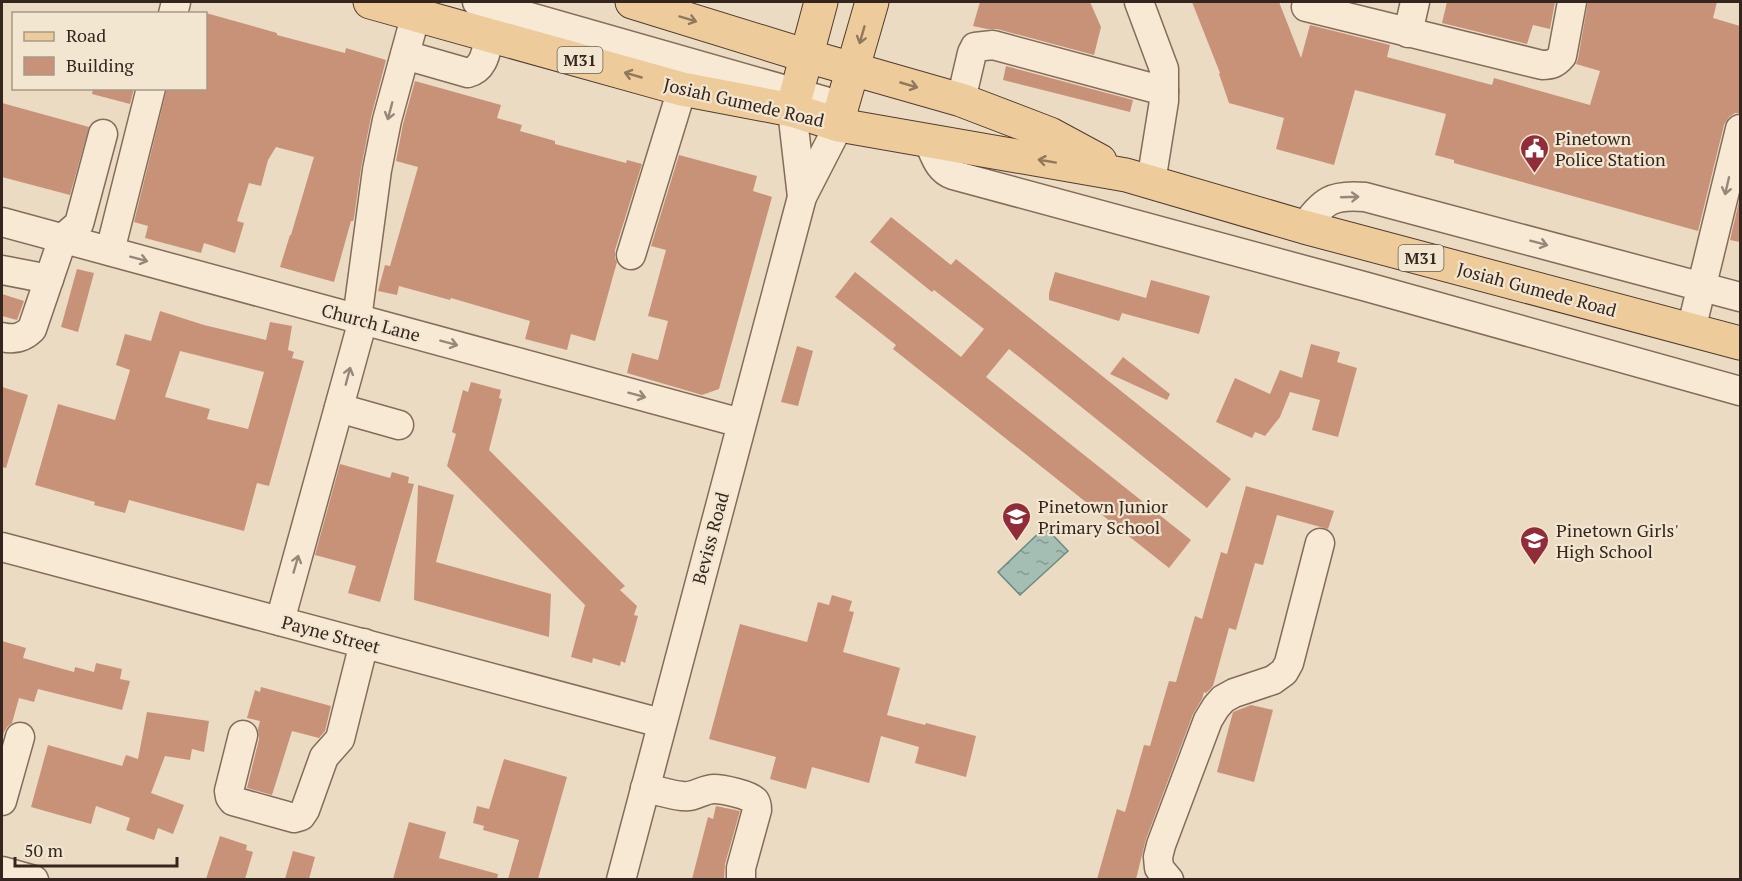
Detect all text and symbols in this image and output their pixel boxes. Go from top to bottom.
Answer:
legend [12,12,207,90]
one-way arrow [678,14,697,25]
text: Road [66,23,106,47]
one-way arrow [856,25,867,44]
road number: M31 [558,47,602,73]
text: Building [66,53,134,77]
one-way arrow [624,69,643,80]
street label: Josiah Gumede Road [661,72,827,132]
one-way arrow [899,80,918,91]
one-way arrow [383,101,395,120]
place label: Pinetown Police Station [1555,126,1666,171]
public building icon: Pinetown Police Station [1518,132,1550,174]
one-way arrow [1038,155,1058,166]
one-way arrow [1720,176,1732,195]
one-way arrow [1340,191,1359,203]
one-way arrow [1529,238,1548,249]
road number: M31 [1398,245,1444,271]
one-way arrow [129,254,148,265]
street label: Josiah Gumede Road [1455,256,1619,322]
street label: Church Lane [319,297,423,347]
one-way arrow [439,338,458,350]
one-way arrow [342,367,354,386]
one-way arrow [627,389,646,401]
street label: Beviss Road [686,489,734,587]
place label: Pinetown Junior Primary School [1038,494,1168,539]
school or university icon: Pinetown Junior Primary School [1001,500,1033,542]
place label: Pinetown Girls' High School [1556,518,1678,563]
school or university icon: Pinetown Girls' High School [1519,524,1551,566]
one-way arrow [290,555,302,574]
street label: Payne Street [279,609,383,659]
scale bar [15,830,177,868]
text: 50 m [24,838,64,862]

